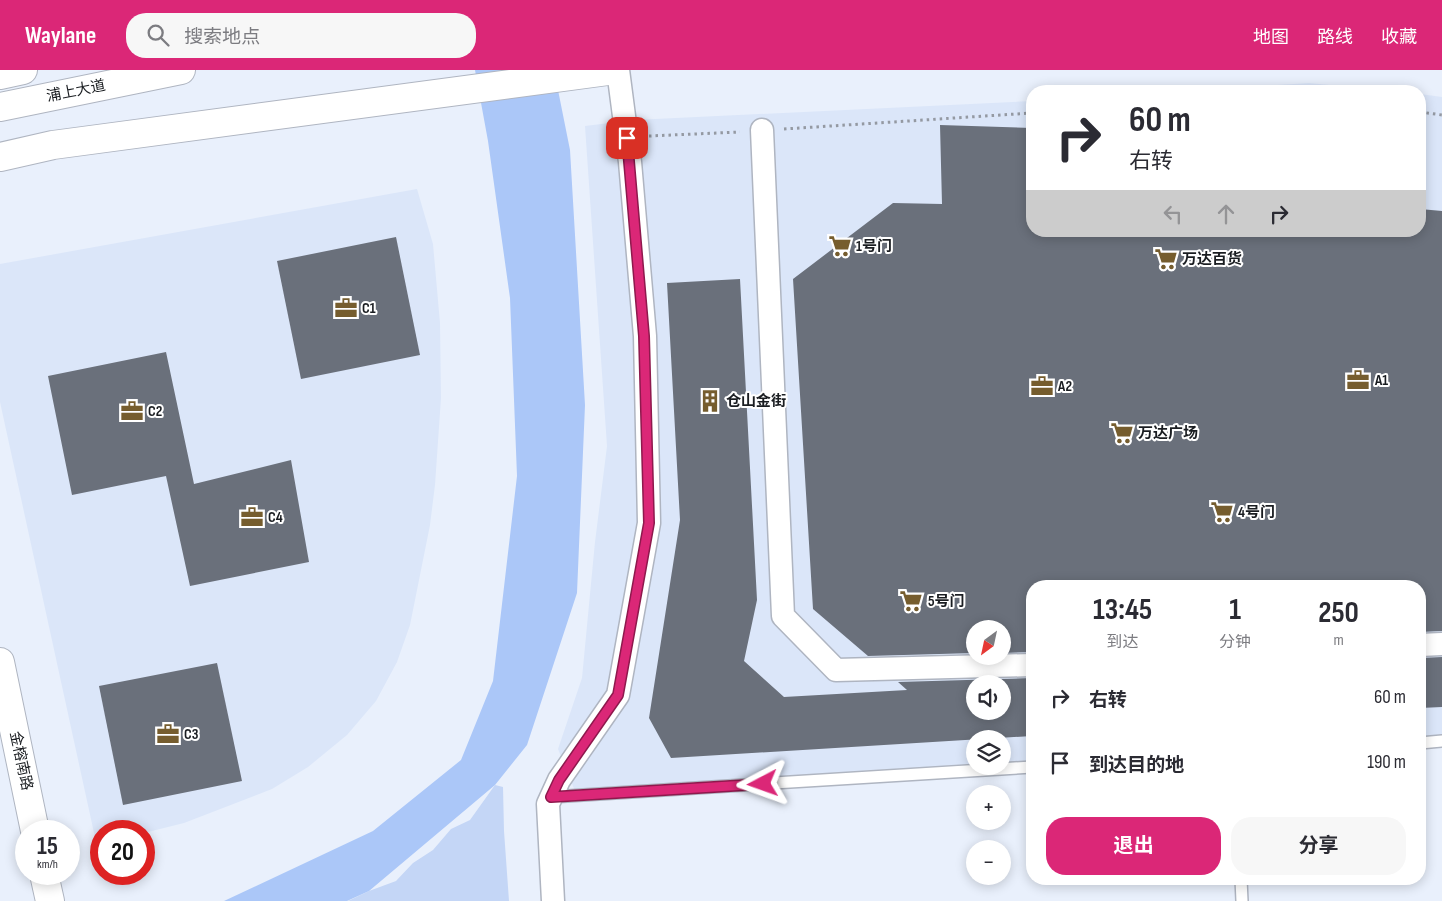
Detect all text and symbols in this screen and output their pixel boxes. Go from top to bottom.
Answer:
search box [126,13,476,58]
text: Waylane [25,21,96,50]
icon: search [144,21,172,49]
text: 搜索地点 [184,26,260,49]
text: 地图 [1253,27,1289,48]
text: 路线 [1317,27,1353,48]
text: 收藏 [1381,27,1417,48]
street label: 浦上大道 [45,76,107,106]
text: 60 m [1129,99,1191,142]
icon: right [1046,105,1111,170]
pin [606,117,648,159]
icon: arrive [613,124,641,152]
text: 右转 [1129,148,1173,175]
icon: left [1159,200,1187,228]
icon: ahead [1212,200,1240,228]
icon: right [1265,200,1293,228]
supermarket icon: 1号门 [827,233,853,259]
place label: 1号门 [856,237,892,256]
supermarket icon: 万达百货 [1153,246,1179,272]
place label: 万达百货 [1182,250,1242,269]
office icon: C1 [333,295,359,321]
place label: C1 [362,299,376,318]
office icon: A1 [1345,367,1371,393]
place label: A1 [1374,371,1388,390]
office icon: A2 [1029,373,1055,399]
place label: A2 [1057,377,1072,396]
building icon: 仓山金街 [697,388,723,414]
place label: 仓山金街 [726,392,786,411]
office icon: C2 [119,398,145,424]
place label: C2 [148,402,162,421]
supermarket icon: 万达广场 [1109,420,1135,446]
place label: 万达广场 [1138,424,1198,443]
supermarket icon: 4号门 [1209,499,1235,525]
place label: 4号门 [1238,503,1275,522]
office icon: C4 [239,504,265,530]
place label: C4 [268,508,283,527]
supermarket icon: 5号门 [898,588,924,614]
place label: 5号门 [928,592,965,611]
text: 13:45 [1093,592,1152,628]
text: 1 [1229,592,1241,628]
text: 250 [1318,595,1359,631]
north arrow [966,620,1011,665]
map controls [966,620,1011,885]
text: m [1333,631,1344,650]
text: 到达 [1107,633,1139,652]
text: 分钟 [1219,633,1251,652]
button: sound [966,675,1011,720]
icon: right [1046,684,1074,712]
text: 60 m [1374,686,1406,709]
text: 右转 [1089,689,1127,712]
office icon: C3 [155,721,181,747]
place label: C3 [184,725,199,744]
street label: 金榕南路 [5,730,37,792]
button: layers [966,730,1011,775]
icon: arrive [1046,749,1074,777]
text: 190 m [1367,751,1406,774]
text: 到达目的地 [1089,754,1184,777]
position arrow [736,757,788,809]
button: + [966,785,1011,830]
button: 退出 [1046,817,1221,875]
button: 分享 [1231,817,1406,875]
speed limit sign: 20 [90,820,155,885]
text: 15 [37,831,58,862]
button: − [966,840,1011,885]
text: km/h [37,857,58,872]

